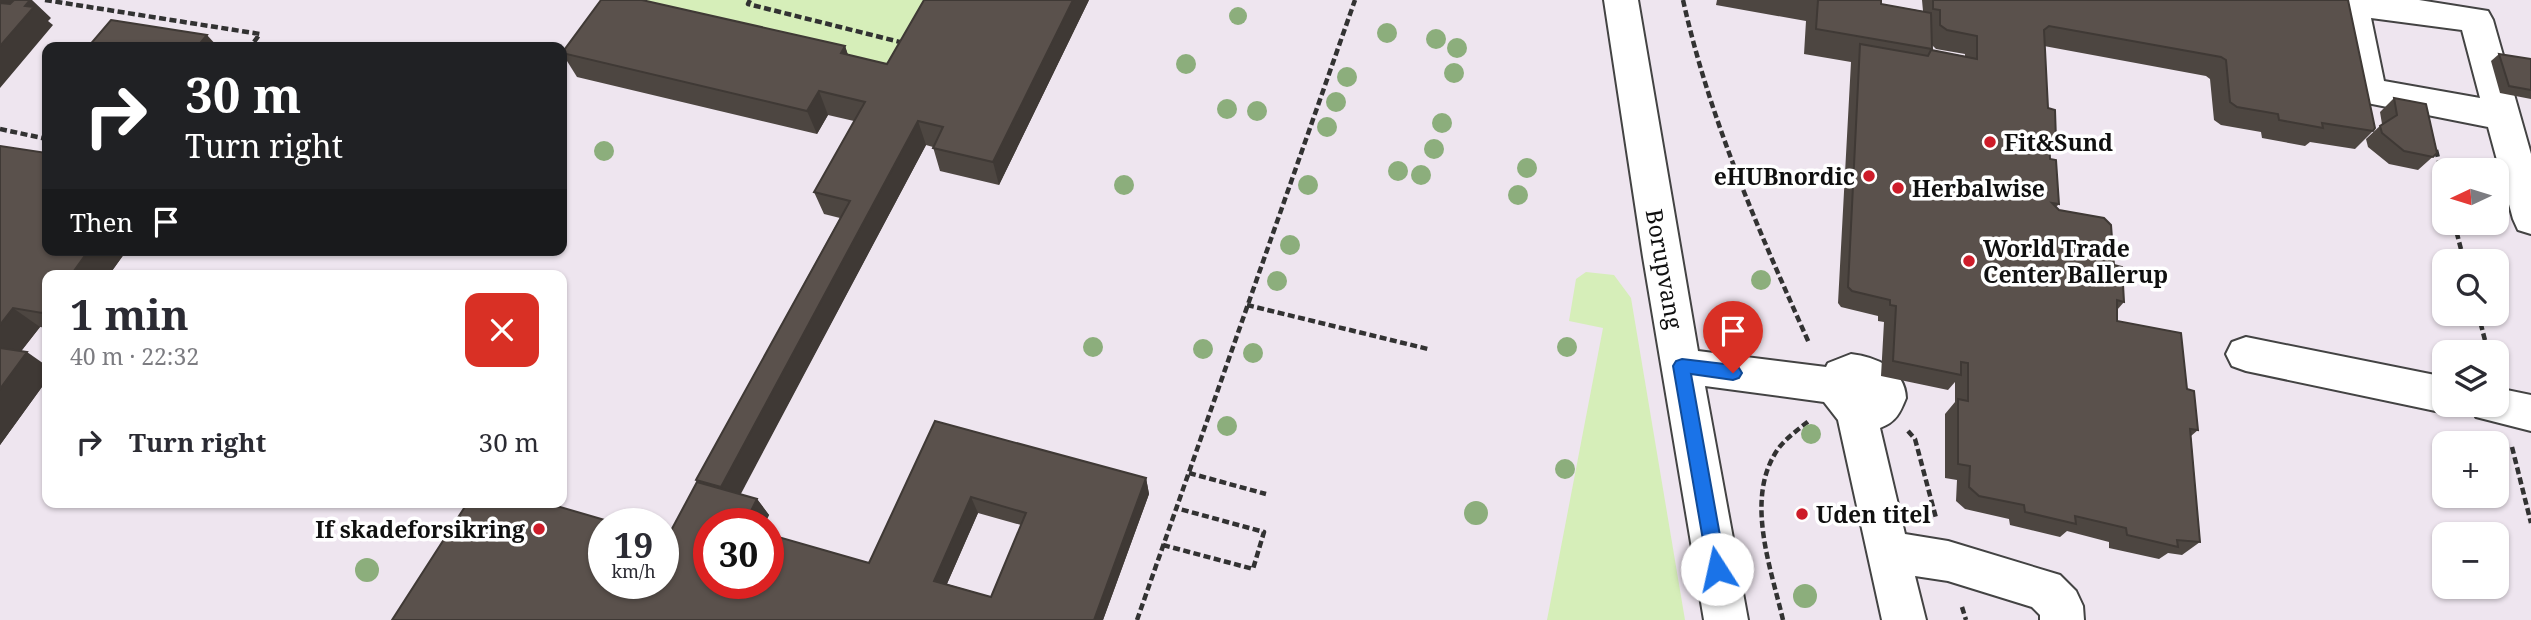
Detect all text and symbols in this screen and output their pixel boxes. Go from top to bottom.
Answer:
text: 30 m [185,61,301,127]
icon: right [70,70,161,161]
text: Turn right [185,124,343,167]
place label: Fit&Sund [2004,126,2113,158]
marker: Fit&Sund [1982,134,1998,150]
north arrow [2432,158,2510,234]
map controls [2432,158,2509,599]
place label: eHUBnordic [1714,160,1855,192]
marker: eHUBnordic [1861,168,1877,184]
place label: Herbalwise [1912,172,2045,204]
marker: Herbalwise [1890,180,1906,196]
icon: arrive [147,203,185,241]
text: Then [70,204,133,240]
street label: Borupvang [1639,206,1691,332]
place label: World Trade Center Ballerup [1983,232,2168,290]
button: search [2432,249,2509,326]
marker: World Trade Center Ballerup [1961,253,1977,269]
text: 1 min [70,285,189,342]
button: close [465,293,539,367]
pin [1703,301,1763,373]
icon: arrive [1714,312,1752,350]
text: 40 m · 22:32 [70,340,199,372]
button: layers [2432,340,2509,417]
icon: right [70,423,108,461]
text: Turn right [129,424,266,460]
text: 30 m [479,424,539,460]
button: + [2432,431,2509,508]
place label: Uden titel [1816,498,1931,530]
marker: Uden titel [1794,506,1810,522]
speed limit sign: 30 [693,508,784,599]
place label: If skadeforsikring [315,513,525,545]
marker: If skadeforsikring [531,521,547,537]
text: 19 [614,521,653,568]
button: − [2432,522,2509,599]
position arrow [1680,532,1754,606]
text: km/h [611,559,656,583]

